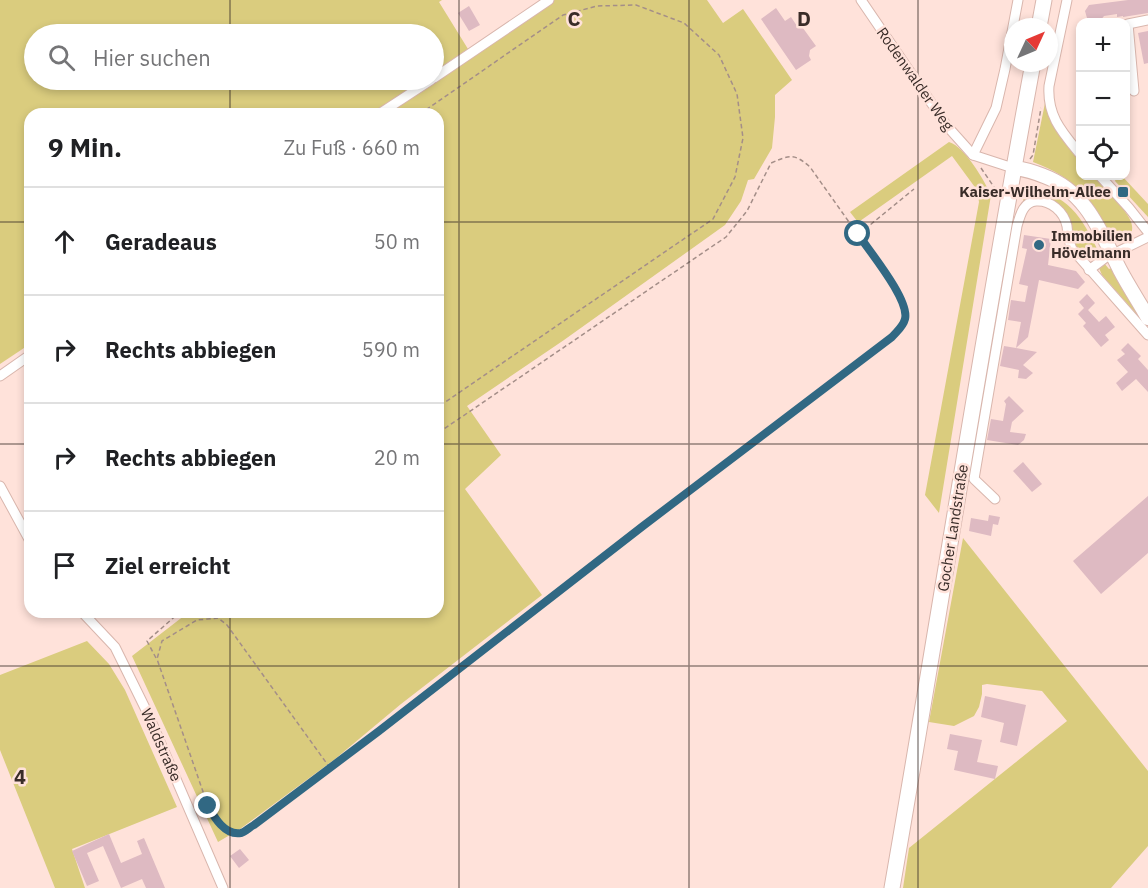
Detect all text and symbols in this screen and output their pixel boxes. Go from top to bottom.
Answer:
text: C [567,5,581,32]
text: D [797,5,811,32]
north arrow [1004,18,1058,72]
map controls [1076,18,1130,180]
button: + [1076,18,1130,72]
street label: Rodenwalder Weg [873,23,958,134]
search box [24,24,444,90]
icon: search [45,41,78,74]
text: Hier suchen [93,43,211,72]
button: − [1076,72,1130,126]
button: locate [1076,126,1130,180]
text: 9 Min. [48,130,122,164]
text: Zu Fuß · 660 m [283,134,420,161]
place label: Kaiser-Wilhelm-Allee [959,182,1111,201]
marker: Kaiser-Wilhelm-Allee [1116,185,1130,199]
route start [844,220,870,246]
icon: ahead [48,225,81,258]
place label: Immobilien Hövelmann [1051,226,1132,262]
text: Geradeaus [105,227,217,256]
text: 50 m [374,228,420,255]
marker: Immobilien Hövelmann [1032,238,1046,252]
icon: right [48,333,81,366]
text: Rechts abbiegen [105,335,276,364]
text: 590 m [362,336,420,363]
icon: right [48,441,81,474]
text: Rechts abbiegen [105,443,276,472]
text: 20 m [374,444,420,471]
street label: Gocher Landstraße [933,463,972,593]
icon: arrive [48,549,81,582]
text: Ziel erreicht [105,551,230,580]
street label: Waldstraße [137,705,186,784]
text: 4 [14,763,26,790]
route end [194,792,220,818]

